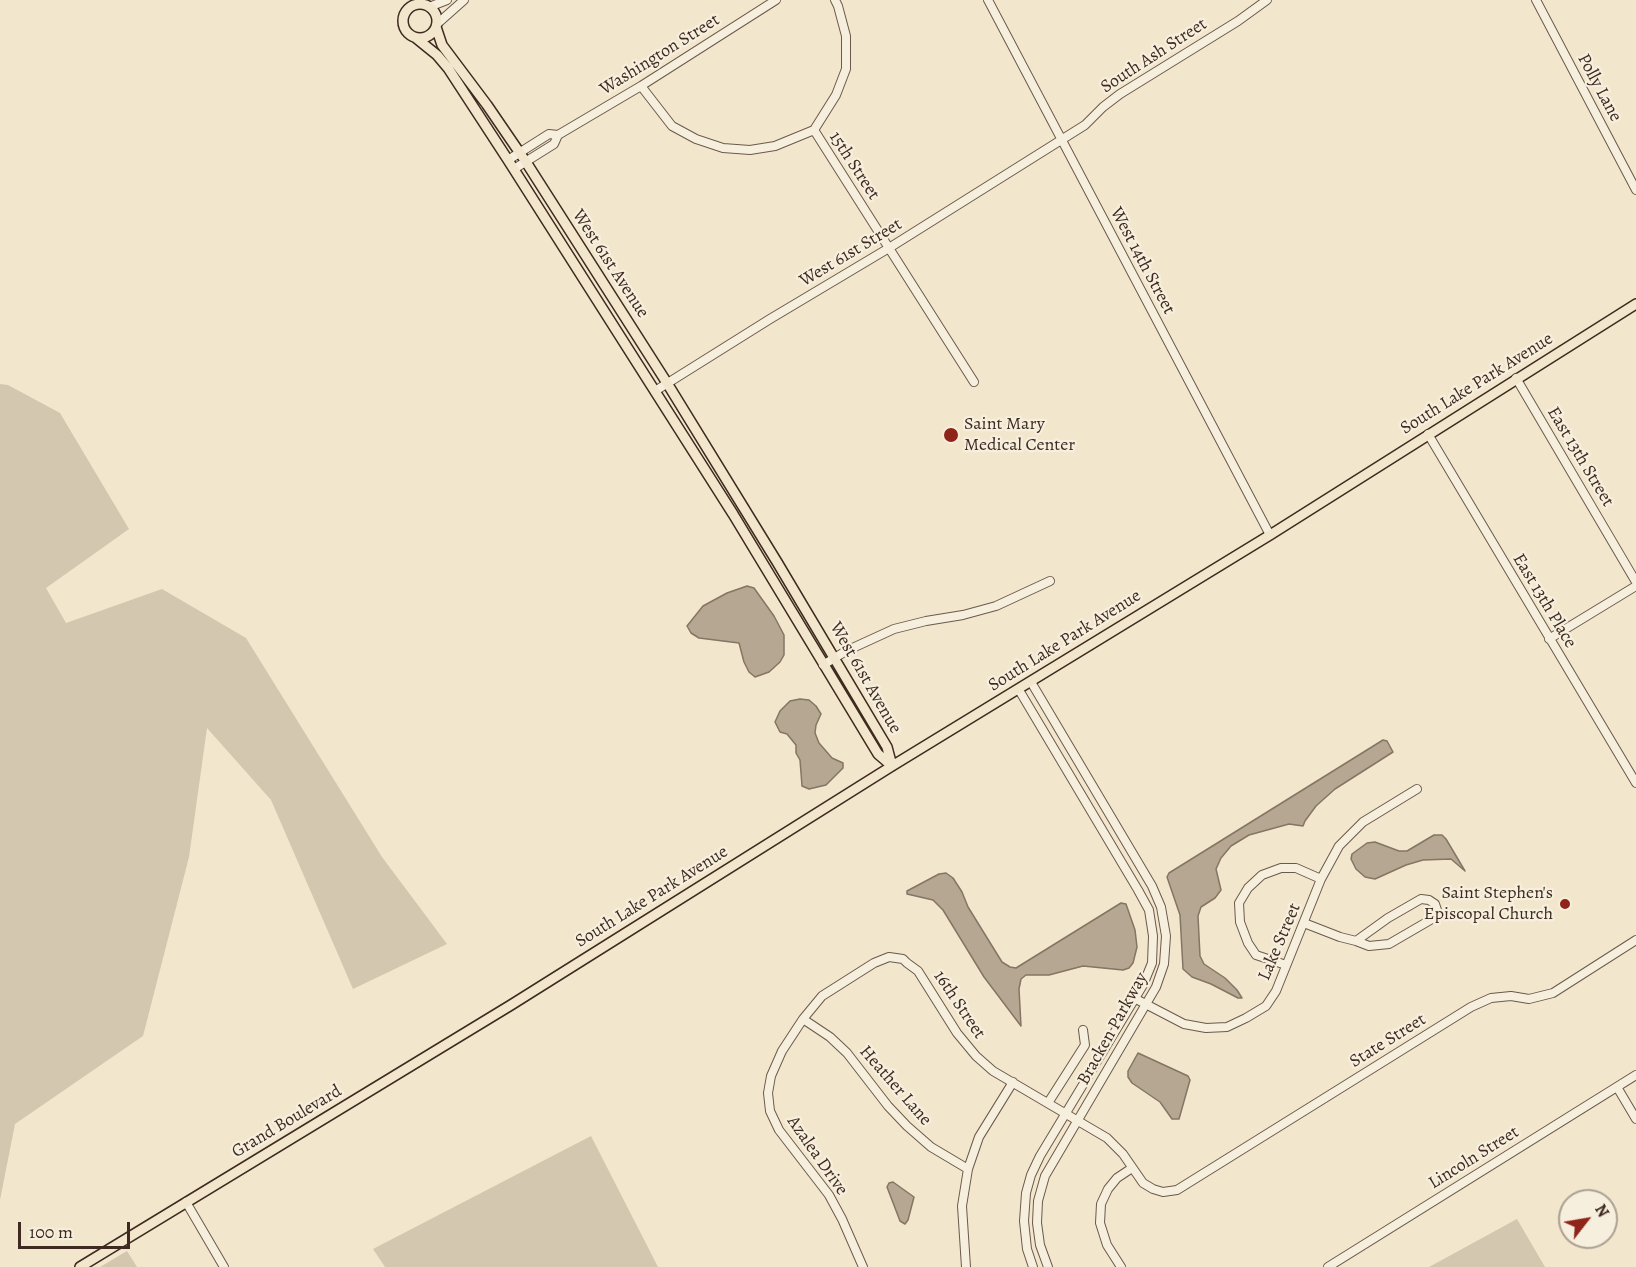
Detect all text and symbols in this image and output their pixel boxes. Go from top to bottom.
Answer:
street label: Washington Street [596,10,724,100]
street label: South Ash Street [1097,14,1211,98]
street label: Polly Lane [1572,50,1626,126]
street label: 15th Street [824,128,884,204]
street label: West 14th Street [1105,204,1179,318]
street label: West 61st Avenue [567,206,653,322]
street label: West 61st Street [796,214,906,292]
street label: South Lake Park Avenue [1397,328,1557,440]
street label: East 13th Street [1542,403,1618,511]
place label: Saint Mary Medical Center [964,414,1075,456]
marker: Saint Mary Medical Center [942,426,960,444]
street label: East 13th Place [1507,550,1581,652]
street label: South Lake Park Avenue [985,585,1145,697]
street label: West 61st Avenue [824,618,906,738]
street label: South Lake Park Avenue [572,841,732,953]
place label: Saint Stephen's Episcopal Church [1424,883,1553,926]
marker: Saint Stephen's Episcopal Church [1558,897,1572,911]
street label: Lake Street [1254,900,1306,984]
street label: 16th Street [928,967,990,1043]
street label: Bracken Parkway [1073,969,1153,1089]
street label: State Street [1346,1009,1430,1073]
street label: Heather Lane [854,1041,936,1131]
street label: Grand Boulevard [228,1081,346,1163]
street label: Azalea Drive [782,1112,852,1200]
street label: Lincoln Street [1425,1122,1523,1194]
north arrow [1558,1189,1618,1249]
text: N [1589,1200,1614,1221]
scale bar [21,1210,134,1248]
text: 100 m [29,1220,73,1244]

